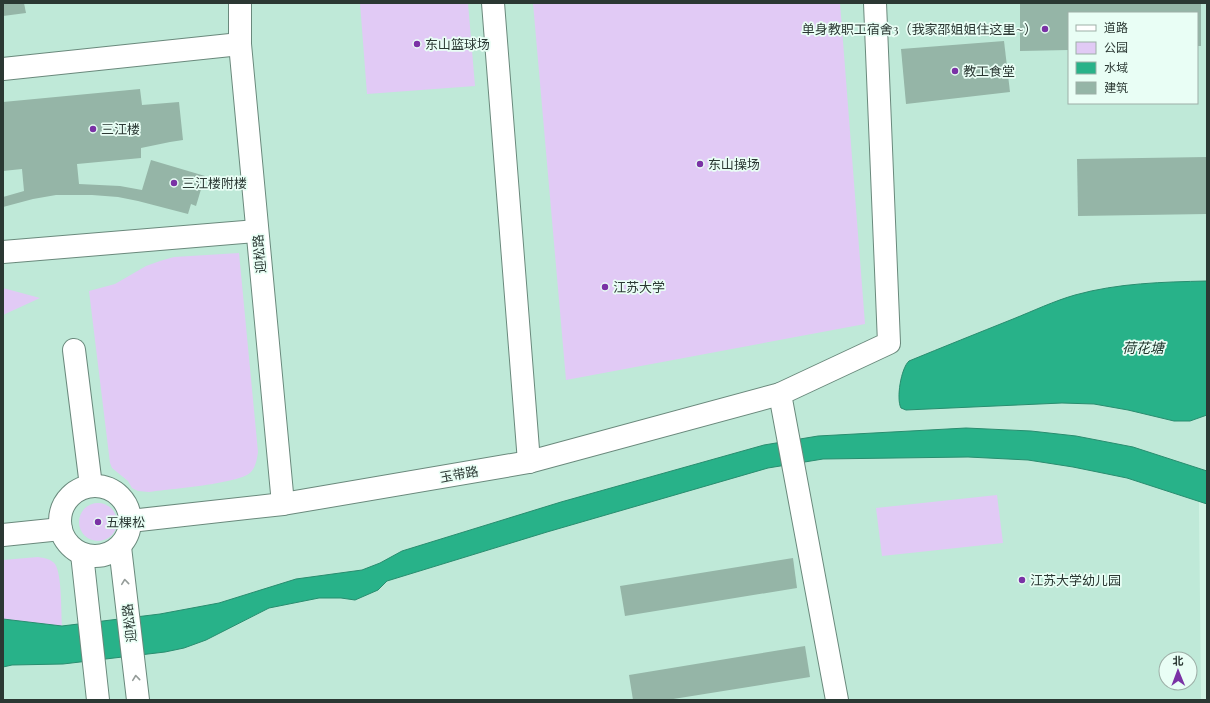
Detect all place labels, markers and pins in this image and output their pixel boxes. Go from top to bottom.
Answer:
place label: 单身教职工宿舍3（我家邵姐姐住这里~） [802,20,1037,37]
marker: 单身教职工宿舍3（我家邵姐姐住这里~） [1040,24,1050,34]
place label: 东山篮球场 [425,35,490,52]
marker: 东山篮球场 [412,39,422,49]
place label: 教工食堂 [963,62,1015,79]
marker: 教工食堂 [950,66,960,76]
place label: 三江楼 [101,120,140,137]
marker: 三江楼 [88,124,98,134]
place label: 东山操场 [708,155,760,172]
marker: 东山操场 [695,159,705,169]
place label: 三江楼附楼 [182,174,247,191]
marker: 三江楼附楼 [169,178,179,188]
place label: 江苏大学 [613,278,665,295]
marker: 江苏大学 [600,282,610,292]
place label: 五棵松 [106,513,145,530]
marker: 五棵松 [93,517,103,527]
place label: 江苏大学幼儿园 [1030,571,1121,588]
marker: 江苏大学幼儿园 [1017,575,1027,585]

